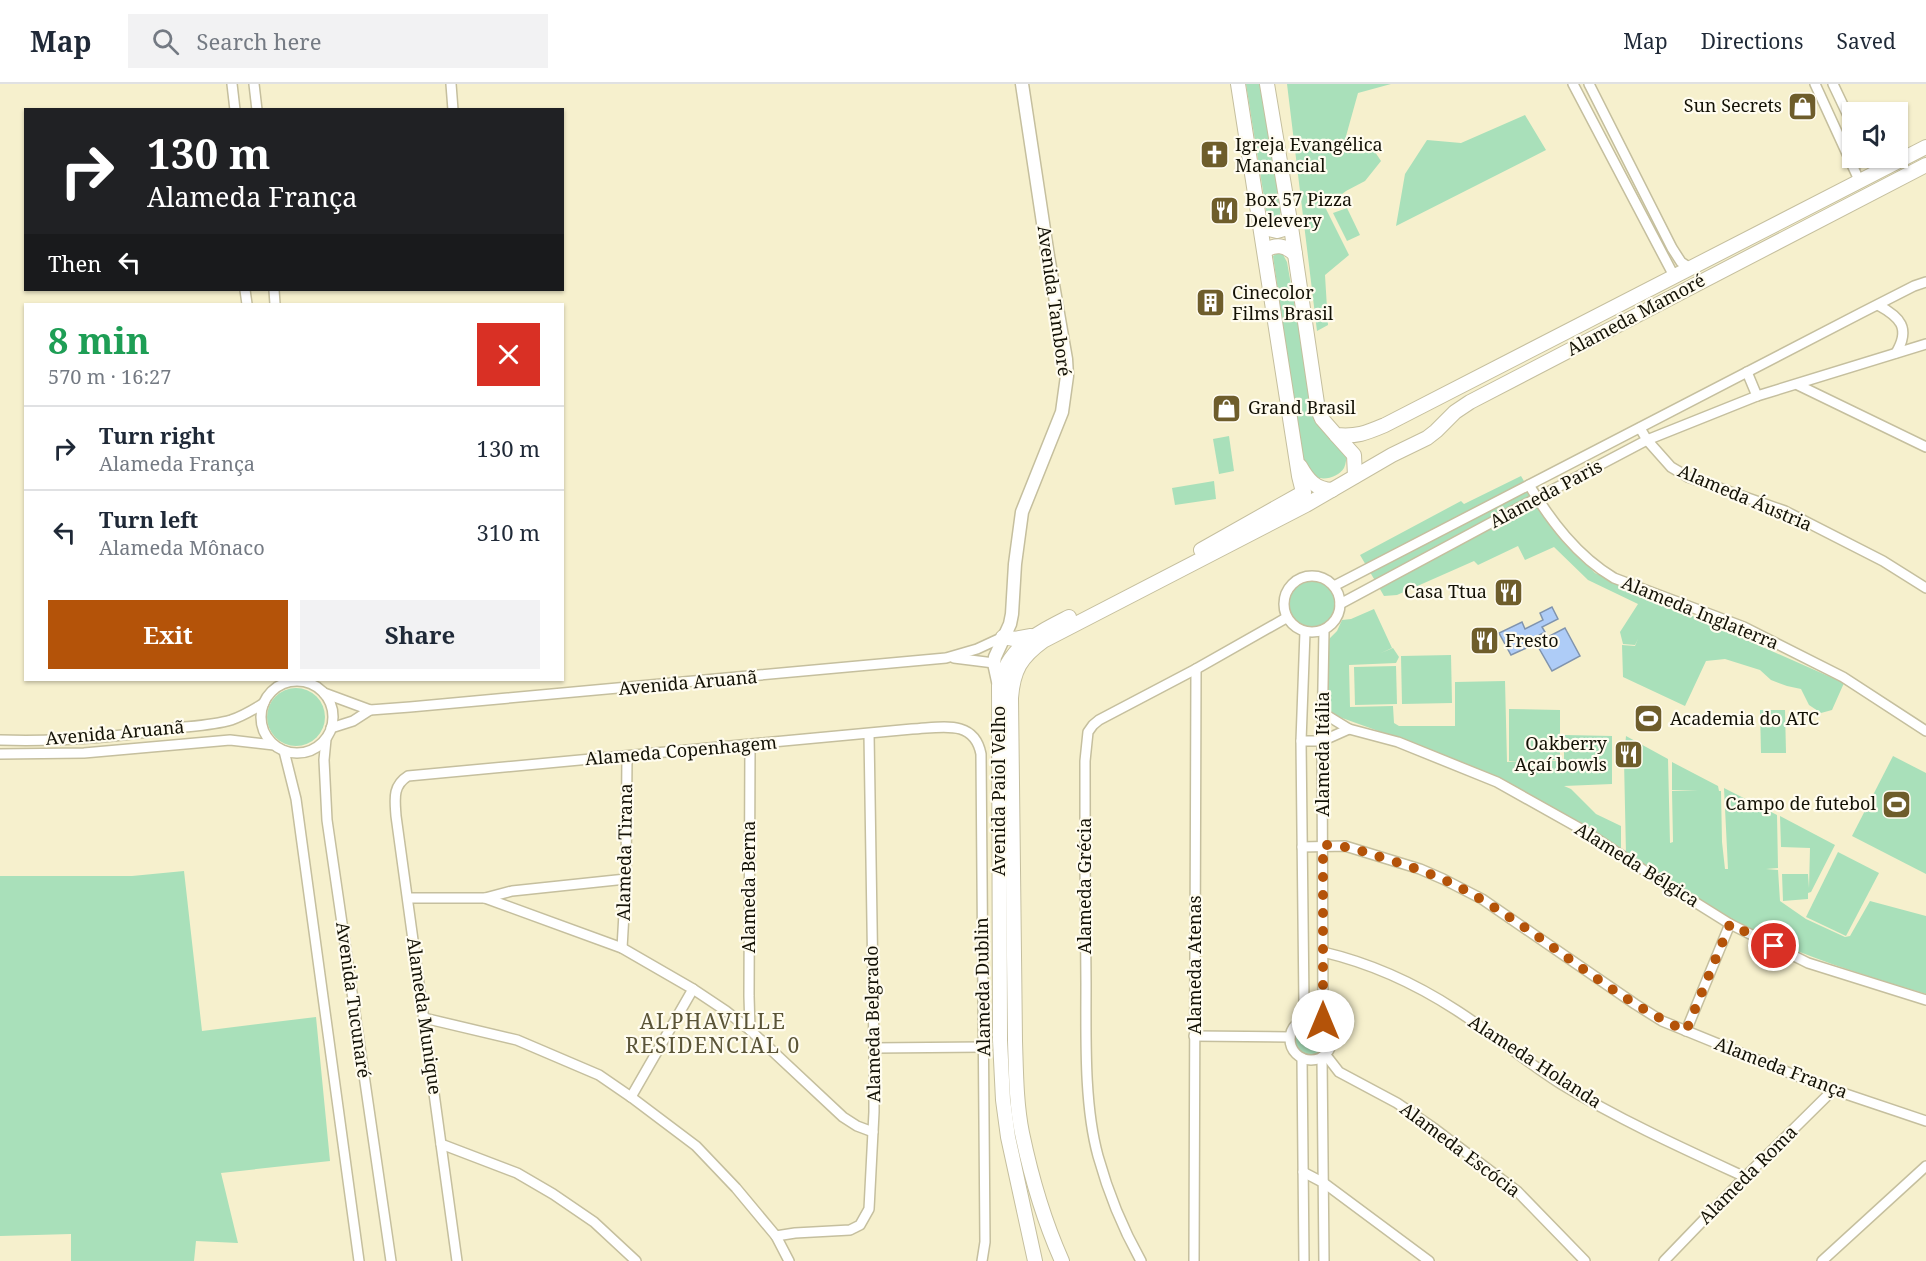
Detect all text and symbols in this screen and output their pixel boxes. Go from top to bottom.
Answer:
search box [128,14,548,68]
text: Map [30,22,92,60]
icon: search [149,25,182,58]
text: Search here [197,26,321,56]
text: Map [1623,27,1668,55]
text: Directions [1701,27,1803,55]
text: Saved [1836,27,1896,55]
shop icon: Sun Secrets [1787,90,1819,122]
place label: Sun Secrets [1684,93,1782,117]
map controls [1842,102,1908,168]
button: sound [1842,102,1908,168]
text: 130 m [147,124,271,181]
icon: right [48,132,126,210]
place label: Igreja Evangélica Manancial [1235,132,1383,177]
church icon: Igreja Evangélica Manancial [1198,139,1230,171]
text: Alameda França [147,178,358,215]
place label: Box 57 Pizza Delevery [1245,187,1352,232]
restaurant icon: Box 57 Pizza Delevery [1208,194,1240,226]
street label: Avenida Tamboré [1033,224,1077,378]
icon: left [113,246,146,279]
text: Then [48,248,101,278]
street label: Alameda Mamoré [1562,268,1709,361]
place label: Cinecolor Films Brasil [1232,280,1334,325]
building icon: Cinecolor Films Brasil [1195,287,1227,319]
text: 8 min [48,316,150,365]
button: close [477,323,540,386]
text: 570 m · 16:27 [48,363,171,390]
shop icon: Grand Brasil [1211,392,1243,424]
place label: Grand Brasil [1248,395,1356,419]
text: Turn right [99,420,215,450]
icon: right [48,432,81,465]
text: 130 m [477,433,540,463]
text: Alameda França [99,450,255,477]
street label: Alameda Paris [1485,453,1606,533]
street label: Alameda Áustria [1675,458,1816,536]
text: Turn left [99,504,198,534]
icon: left [48,516,81,549]
text: 310 m [477,517,540,547]
text: Alameda Mônaco [99,534,265,561]
street label: Alameda Inglaterra [1618,570,1782,655]
restaurant icon: Casa Ttua [1492,576,1524,608]
place label: Casa Ttua [1404,579,1487,603]
button: Exit [48,600,288,669]
button: Share [300,600,540,669]
restaurant icon: Fresto [1468,625,1500,657]
place label: Fresto [1505,628,1559,652]
street label: Avenida Aruanã [617,664,758,700]
street label: Alameda Itália [1310,691,1334,817]
sports icon: Academia do ATC [1633,703,1665,735]
street label: Avenida Paiol Velho [986,706,1010,876]
place label: Academia do ATC [1670,706,1819,730]
street label: Avenida Aruanã [44,714,185,750]
street label: Alameda Copenhagem [584,730,778,770]
place label: Oakberry Açaí bowls [1515,731,1608,776]
restaurant icon: Oakberry Açaí bowls [1612,738,1644,770]
street label: Alameda Tirana [611,783,637,921]
sports icon: Campo de futebol [1881,788,1913,820]
place label: Campo de futebol [1725,791,1876,815]
street label: Alameda Bélgica [1571,816,1704,912]
street label: Alameda Grécia [1072,818,1096,954]
street label: Alameda Berna [736,821,760,953]
street label: Alameda Atenas [1182,895,1206,1035]
street label: Alameda Dublin [969,917,995,1057]
street label: Avenida Tucunaré [331,920,377,1080]
pin [1748,920,1799,971]
icon: arrive [1757,929,1790,962]
street label: Alameda Munique [402,936,448,1096]
street label: Alameda Belgrado [859,945,885,1103]
position arrow [1291,989,1355,1053]
district label: ALPHAVILLE RESIDENCIAL 0 [625,1007,801,1059]
street label: Alameda Holanda [1464,1009,1607,1113]
street label: Alameda França [1712,1031,1851,1103]
street label: Alameda Escócia [1396,1096,1525,1202]
street label: Alameda Roma [1693,1120,1802,1229]

